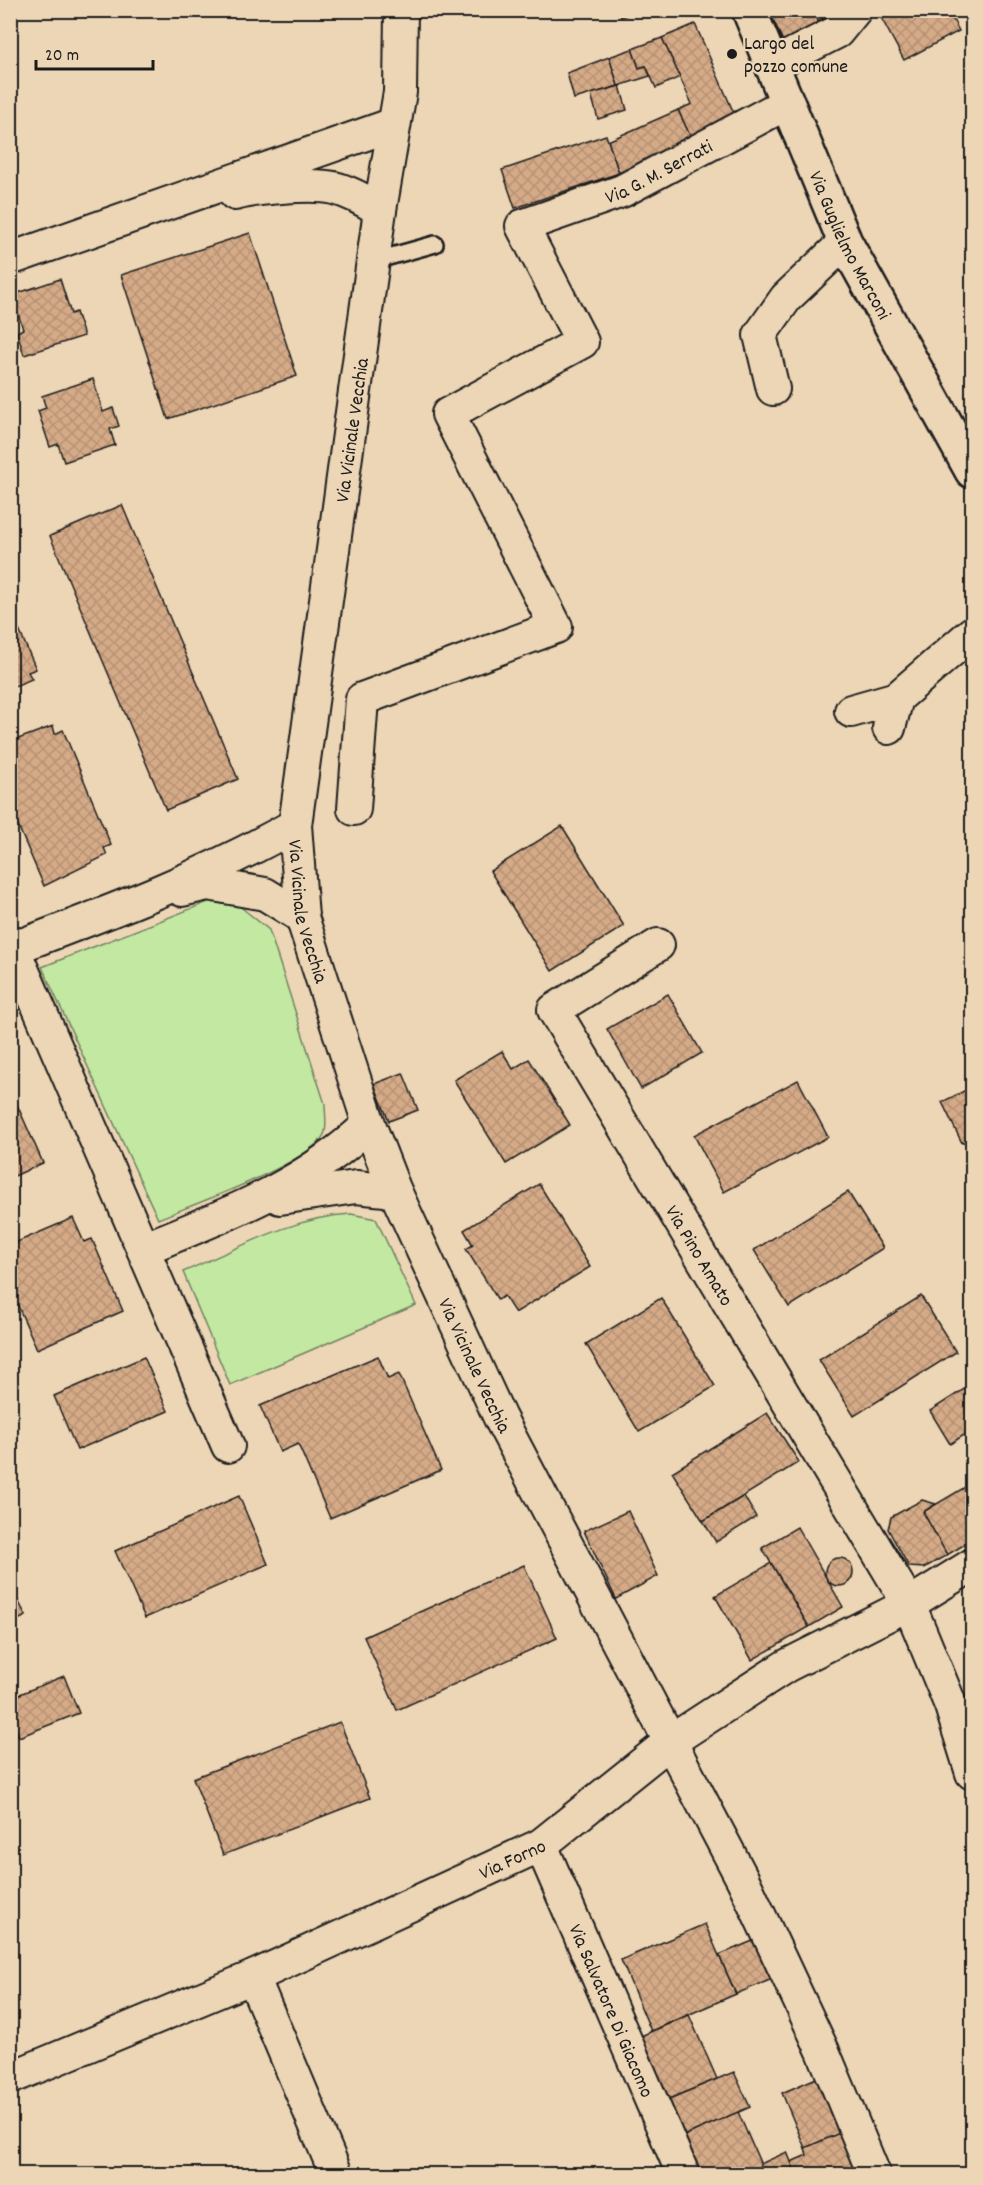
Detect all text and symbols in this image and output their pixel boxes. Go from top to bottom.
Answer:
place label: Largo del pozzo comune [744,31,848,82]
scale bar [36,33,153,71]
text: 20 m [45,44,79,69]
marker: Largo del pozzo comune [725,47,739,61]
street label: Via G. M. Serrati [602,134,719,213]
street label: Via Guglielmo Marconi [800,167,897,326]
street label: Via Vicinale Vecchia [330,356,378,505]
street label: Via Vicinale Vecchia [279,839,334,988]
street label: Via Pino Amato [657,1201,739,1312]
street label: Via Vicinale Vecchia [429,1294,517,1439]
street label: Via Forno [475,1834,551,1888]
street label: Via Salvatore Di Giacomo [560,1920,659,2103]

